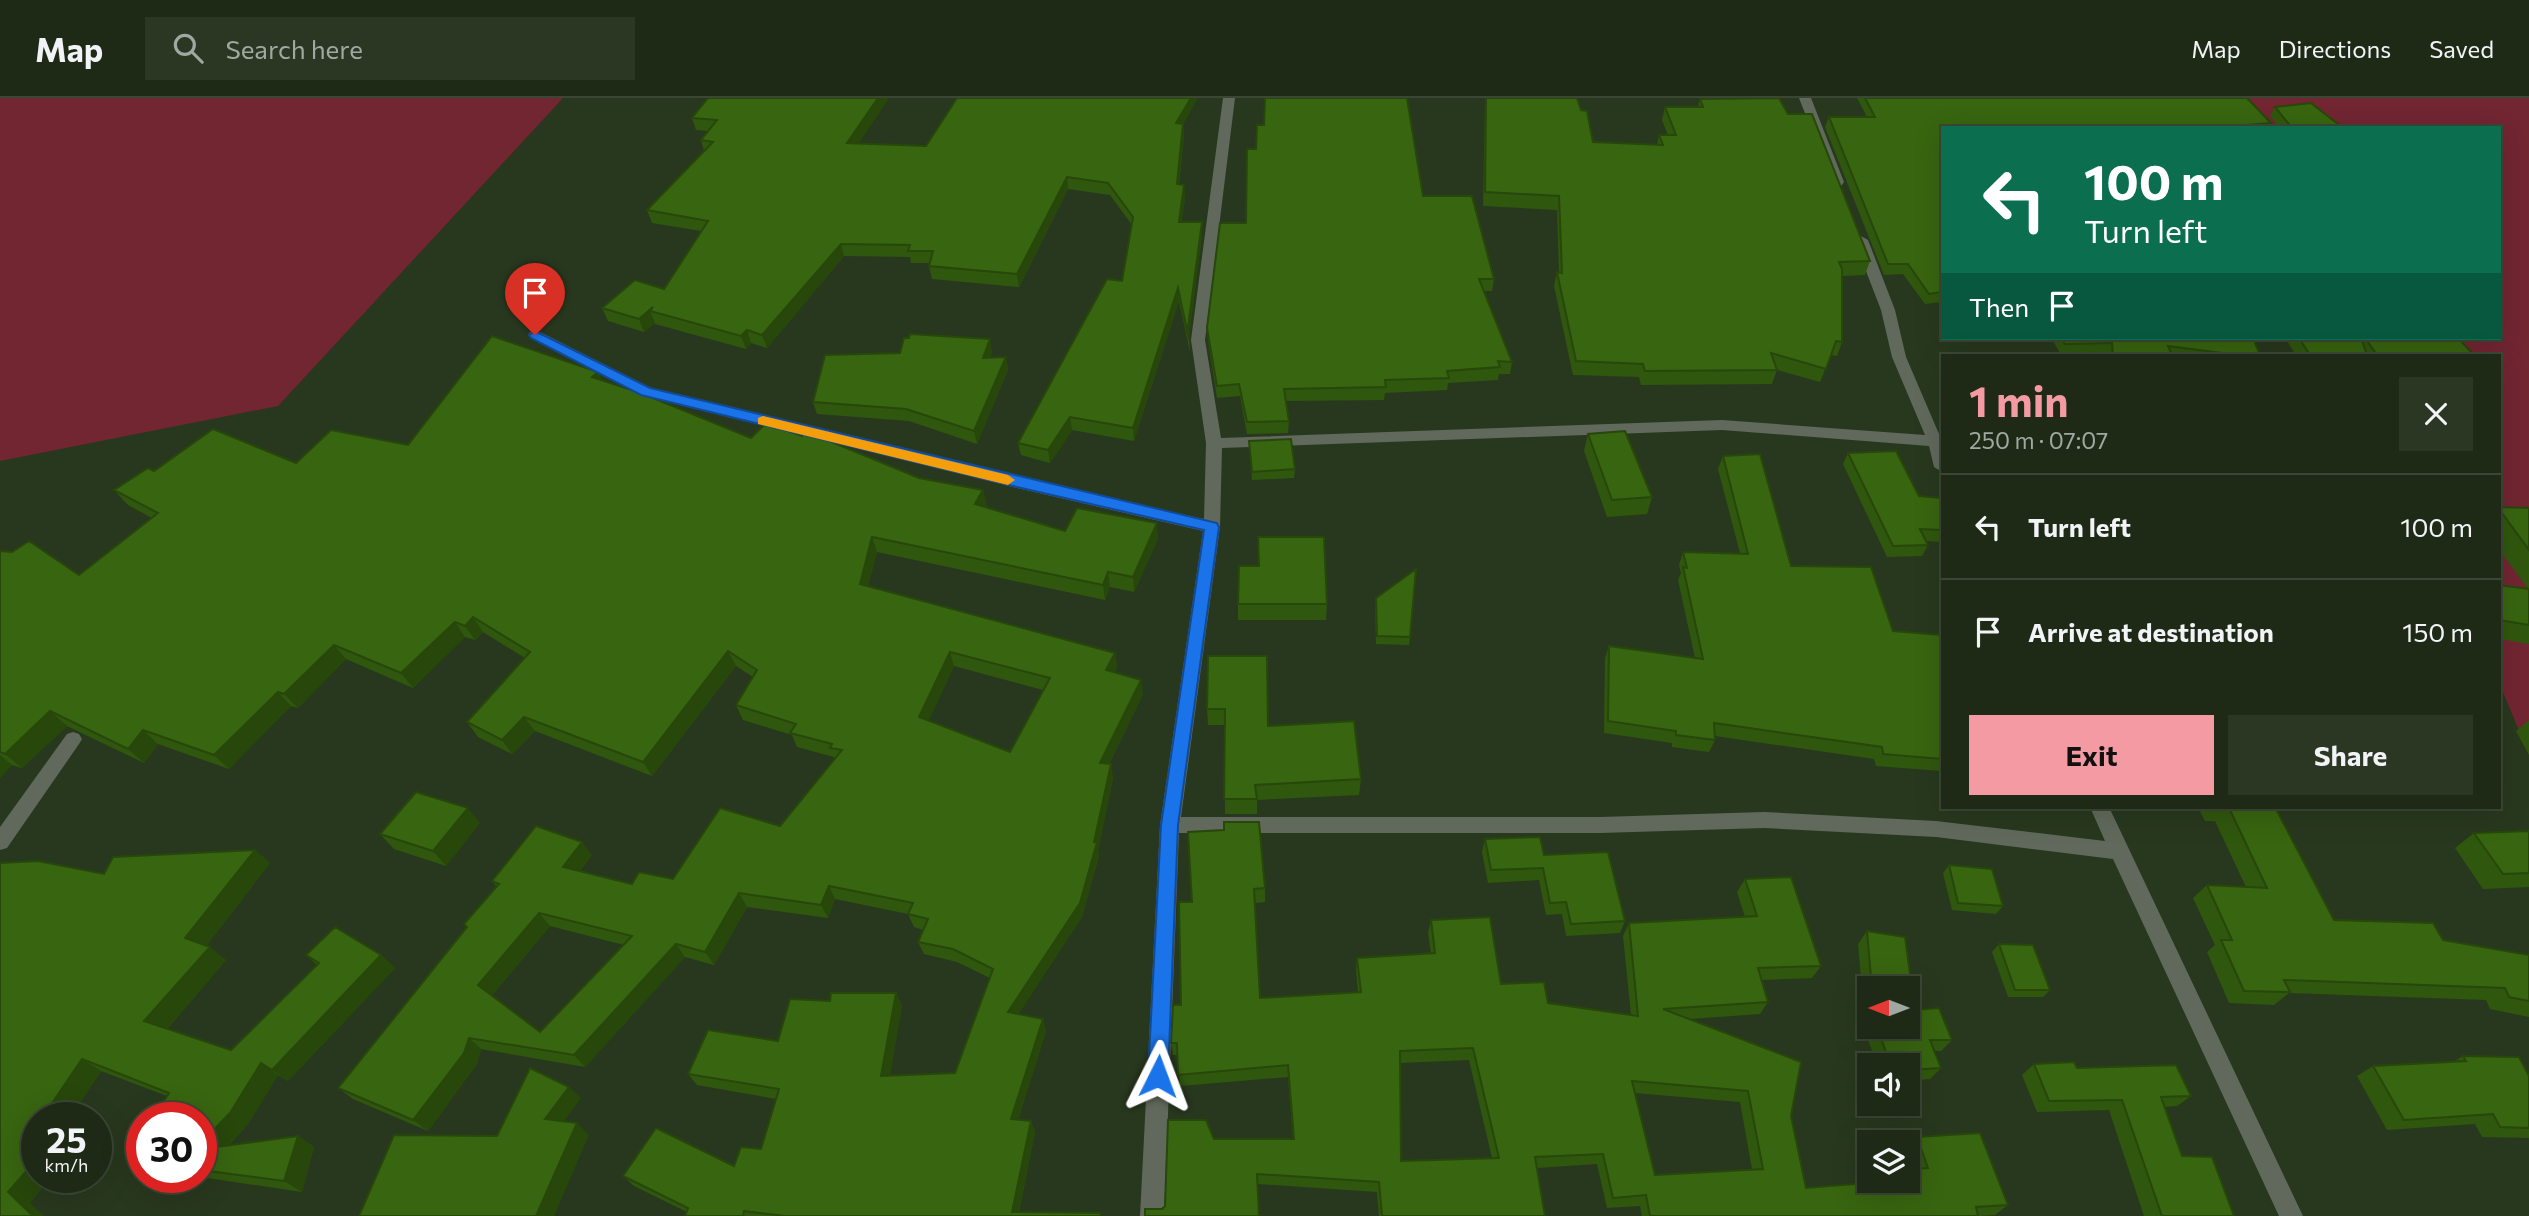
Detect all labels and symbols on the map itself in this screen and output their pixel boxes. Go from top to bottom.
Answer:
pin [505,263,565,335]
north arrow [1857,976,1920,1040]
position arrow [1121,1039,1195,1113]
speed limit sign: 30 [126,1102,217,1193]

